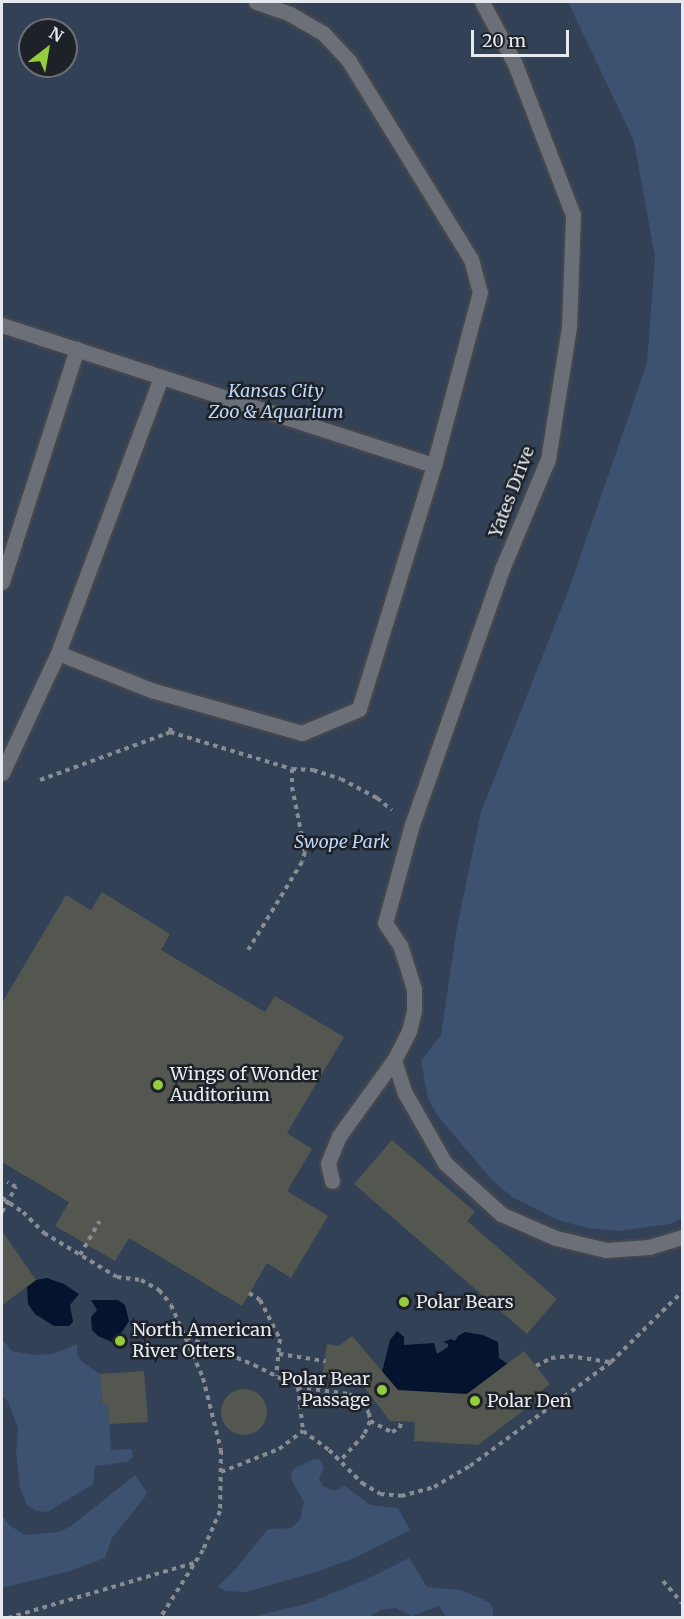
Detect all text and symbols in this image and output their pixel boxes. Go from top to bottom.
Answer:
north arrow [18,18,78,78]
scale bar [474,18,572,56]
text: N [46,22,67,46]
text: 20 m [482,29,526,52]
park label: Kansas City Zoo & Aquarium [208,381,344,424]
street label: Yates Drive [485,443,539,541]
park label: Swope Park [294,831,390,853]
place label: Wings of Wonder Auditorium [170,1064,319,1106]
marker: Wings of Wonder Auditorium [151,1078,165,1092]
place label: Polar Bears [416,1291,514,1313]
marker: Polar Bears [397,1295,411,1309]
place label: North American River Otters [132,1320,272,1362]
marker: North American River Otters [113,1334,127,1348]
place label: Polar Bear Passage [281,1369,370,1412]
marker: Polar Bear Passage [375,1383,389,1397]
place label: Polar Den [487,1390,571,1412]
marker: Polar Den [468,1394,482,1408]

